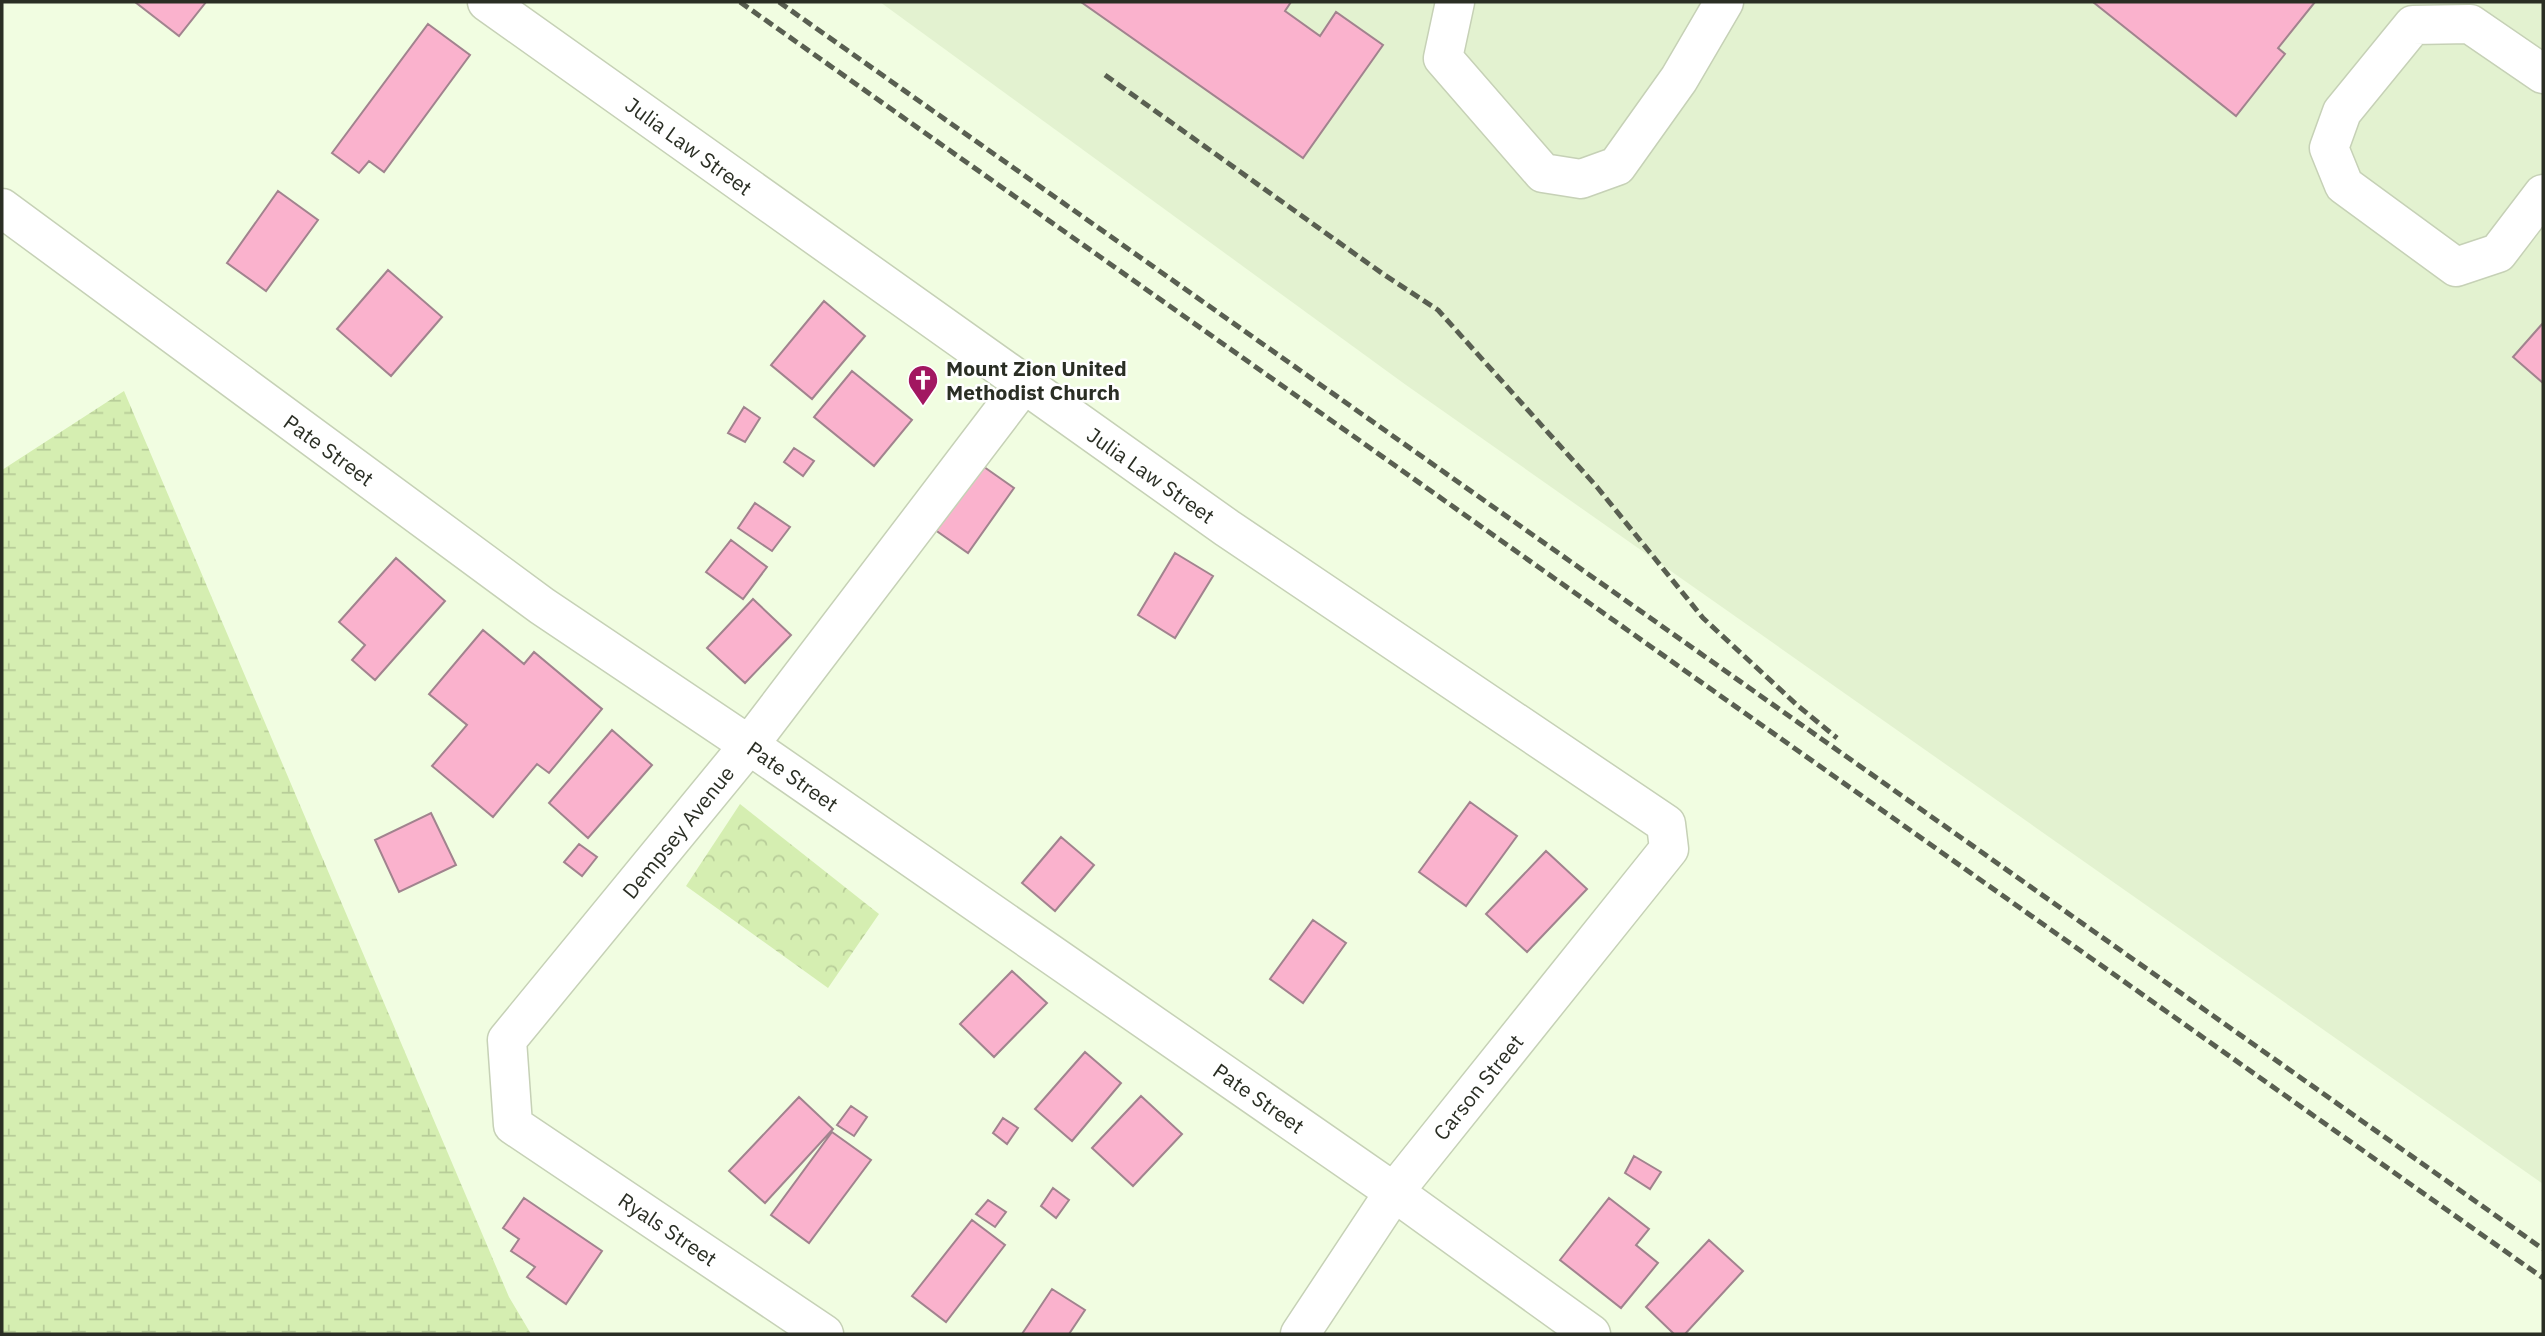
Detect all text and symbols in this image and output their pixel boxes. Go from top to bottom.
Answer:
street label: Julia Law Street [620,91,758,201]
place label: Mount Zion United Methodist Church [946,354,1127,406]
church icon: Mount Zion United Methodist Church [906,363,940,407]
street label: Pate Street [278,408,380,492]
street label: Julia Law Street [1081,420,1221,530]
street label: Pate Street [742,734,844,818]
street label: Dempsey Avenue [616,760,740,904]
street label: Carson Street [1427,1028,1529,1146]
street label: Pate Street [1208,1056,1310,1140]
street label: Ryals Street [613,1186,723,1272]

